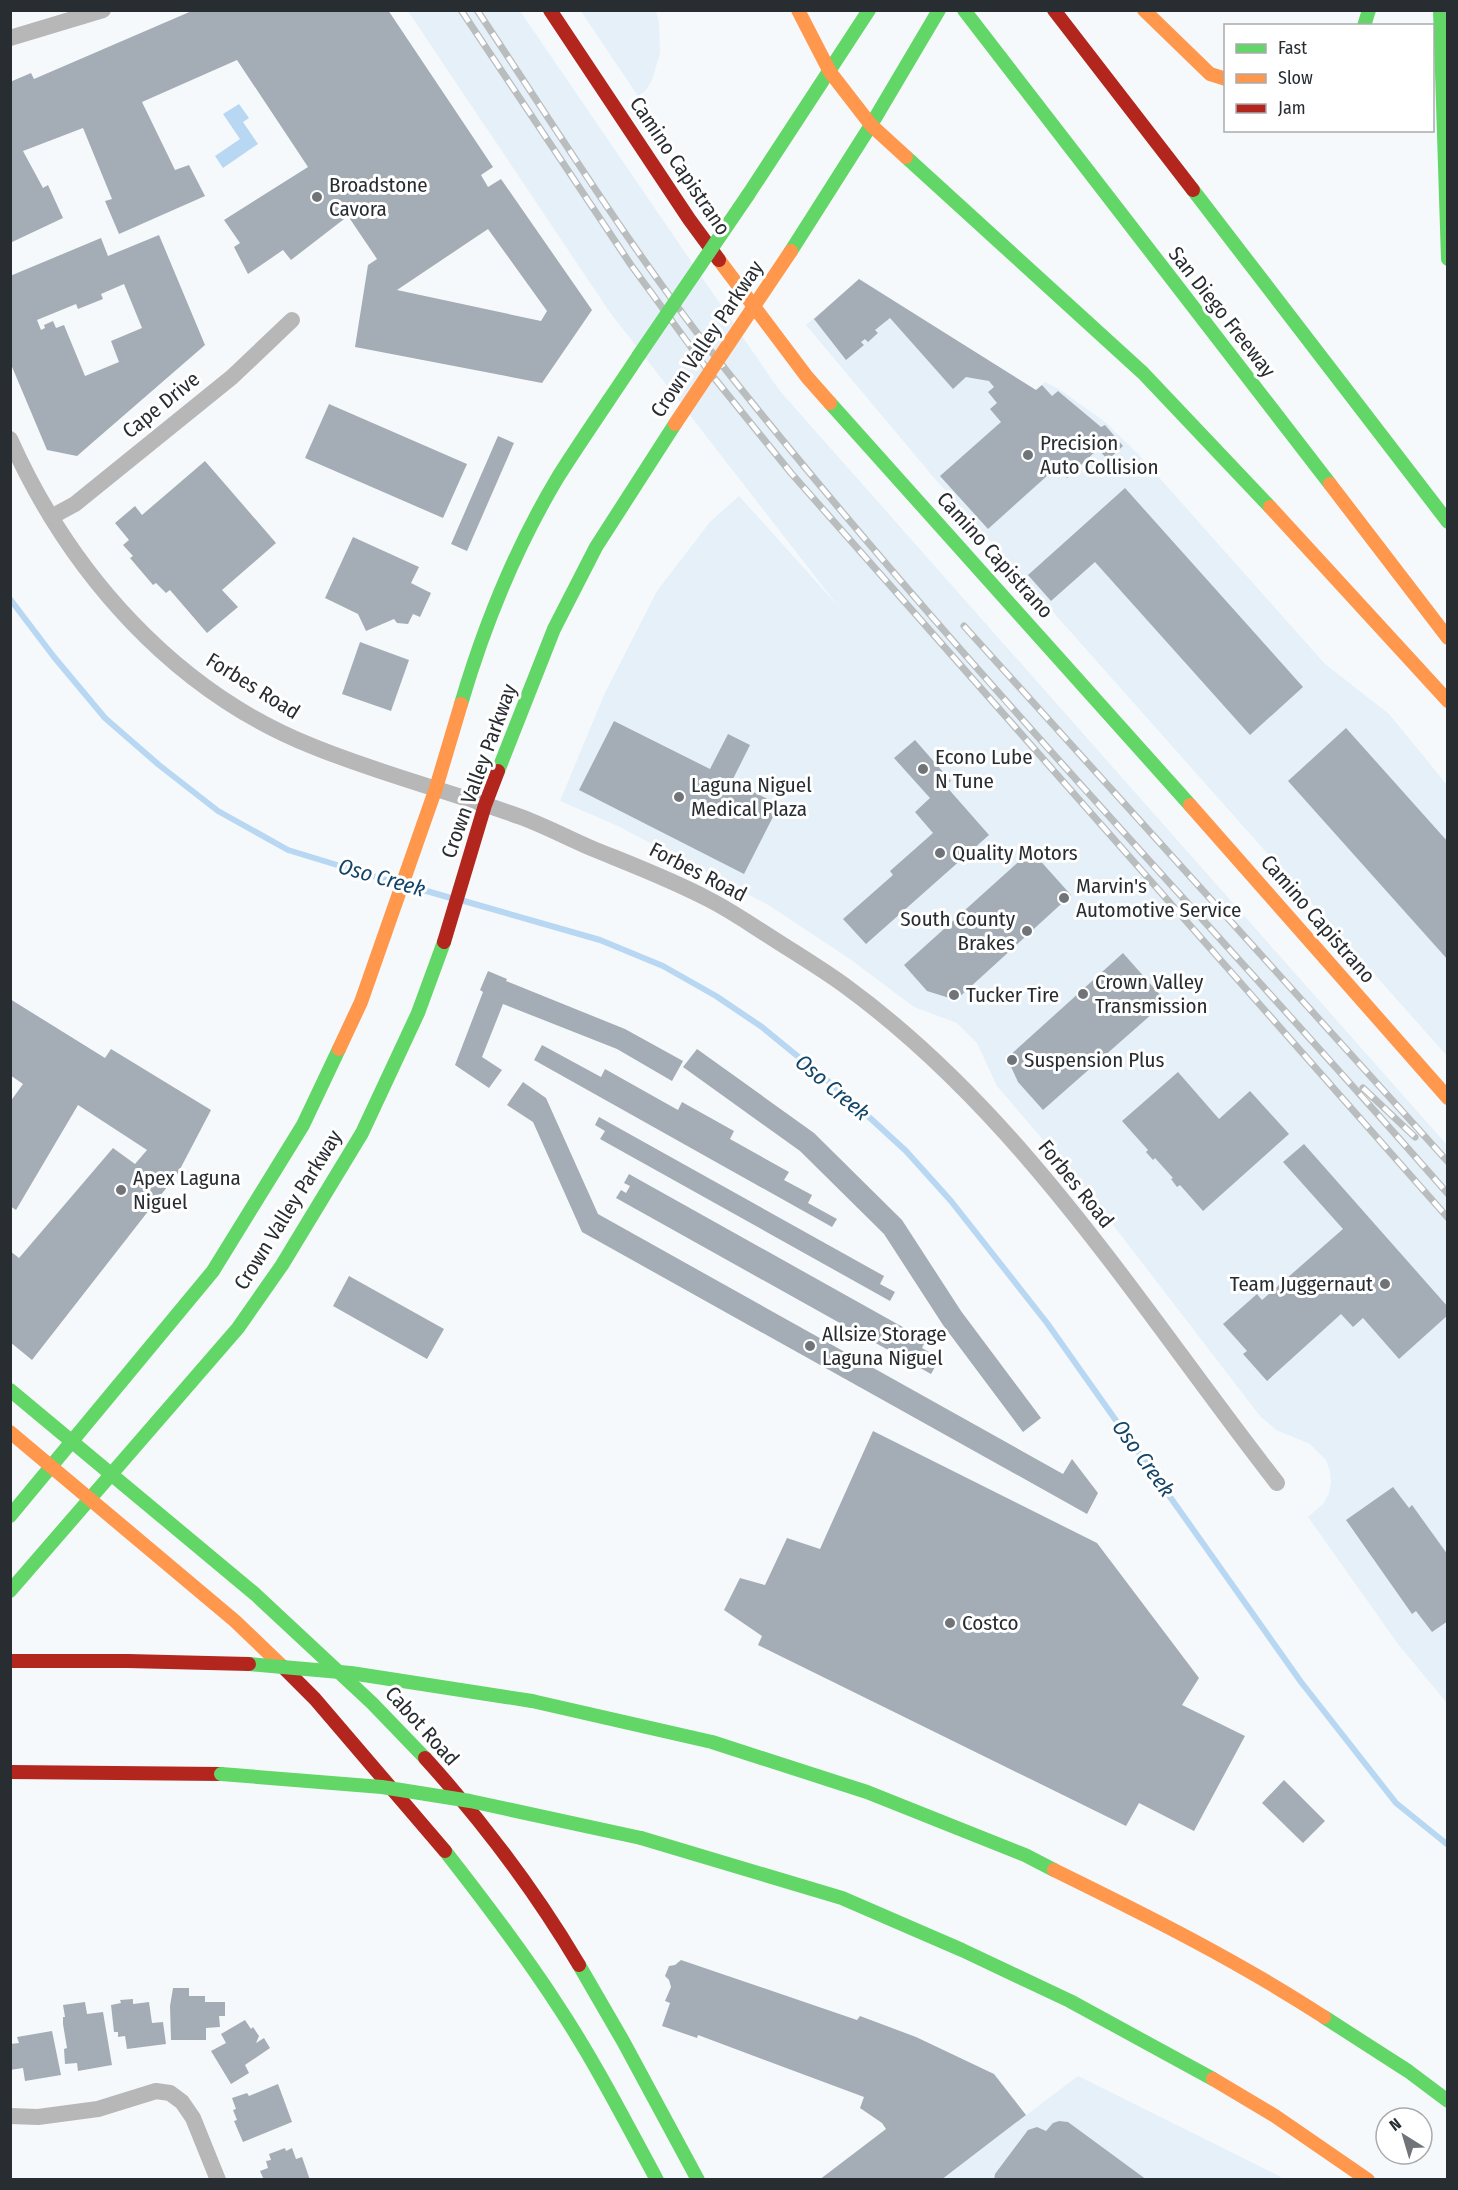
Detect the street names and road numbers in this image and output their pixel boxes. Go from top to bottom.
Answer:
street label: Camino Capistrano [624,92,736,240]
street label: San Diego Freeway [1163,241,1282,383]
street label: Crown Valley Parkway [645,255,769,422]
street label: Cape Drive [117,366,205,444]
street label: Camino Capistrano [931,486,1059,624]
street label: Forbes Road [201,647,305,725]
street label: Crown Valley Parkway [435,680,523,862]
street label: Forbes Road [645,836,751,908]
street label: Camino Capistrano [1255,850,1381,988]
street label: Crown Valley Parkway [228,1125,348,1295]
street label: Forbes Road [1033,1135,1119,1233]
street label: Cabot Road [379,1681,465,1771]

